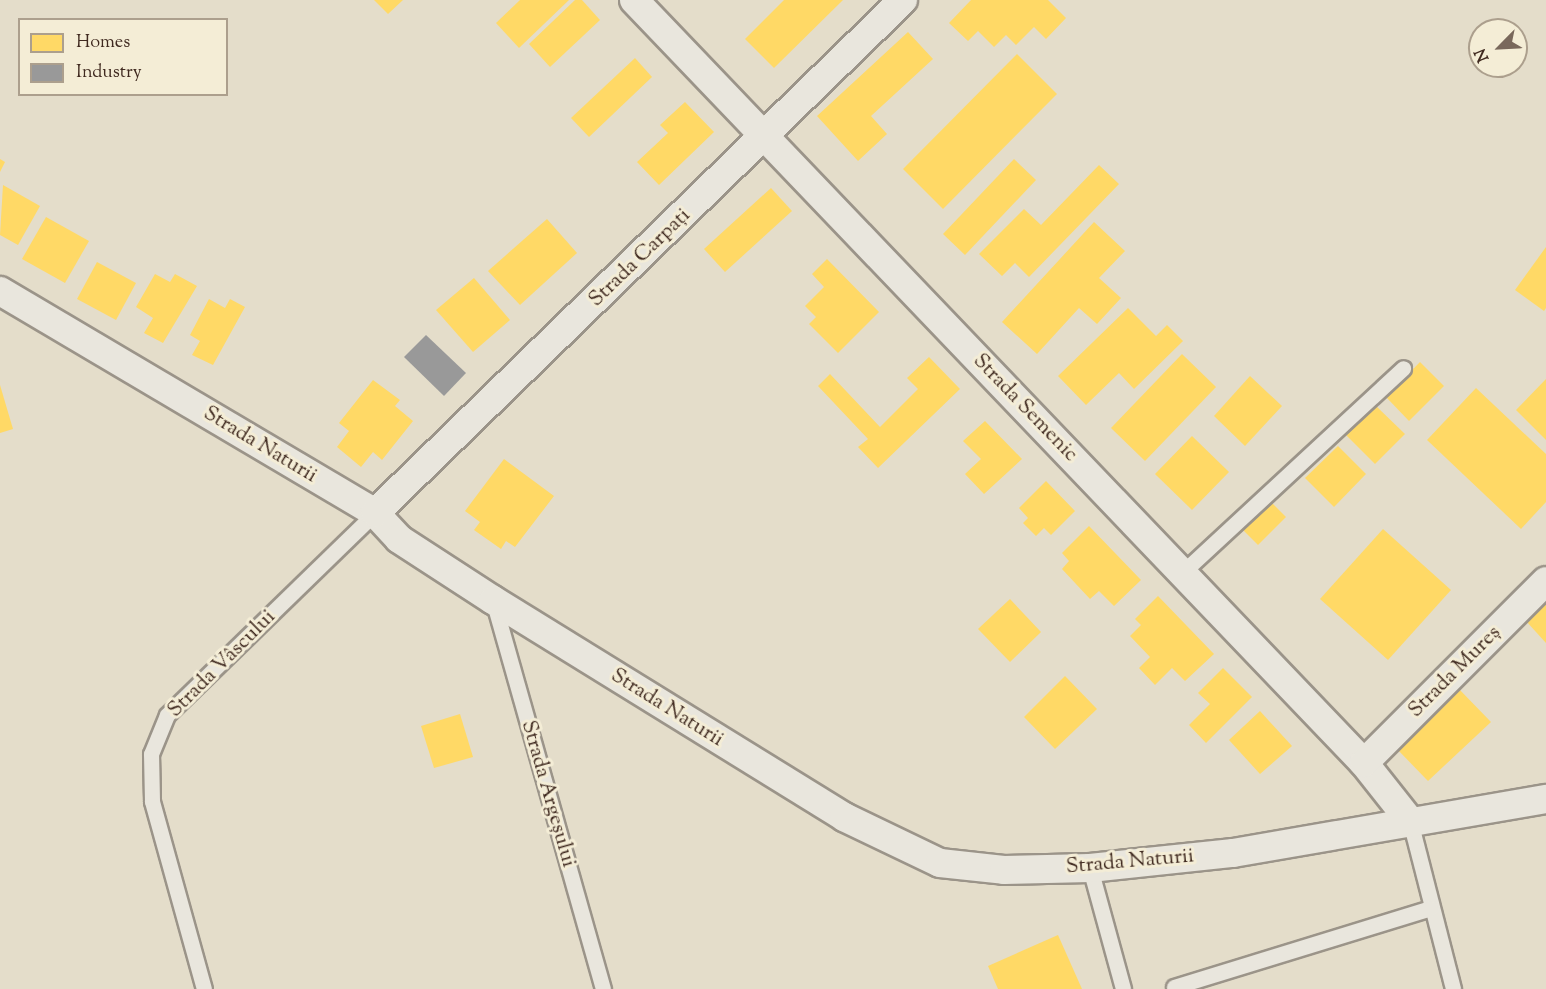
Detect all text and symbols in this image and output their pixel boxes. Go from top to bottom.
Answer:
legend [18,18,228,96]
north arrow [1468,18,1528,78]
text: Homes [76,30,130,56]
text: N [1470,44,1496,65]
text: Industry [76,60,142,86]
street label: Strada Carpați [584,203,696,313]
street label: Strada Semenic [967,349,1083,467]
street label: Strada Naturii [199,401,321,489]
street label: Strada Vâscului [163,605,281,723]
street label: Strada Mureș [1404,621,1506,723]
street label: Strada Naturii [606,663,728,753]
street label: Strada Argeșului [515,718,581,870]
street label: Strada Naturii [1065,844,1195,880]

